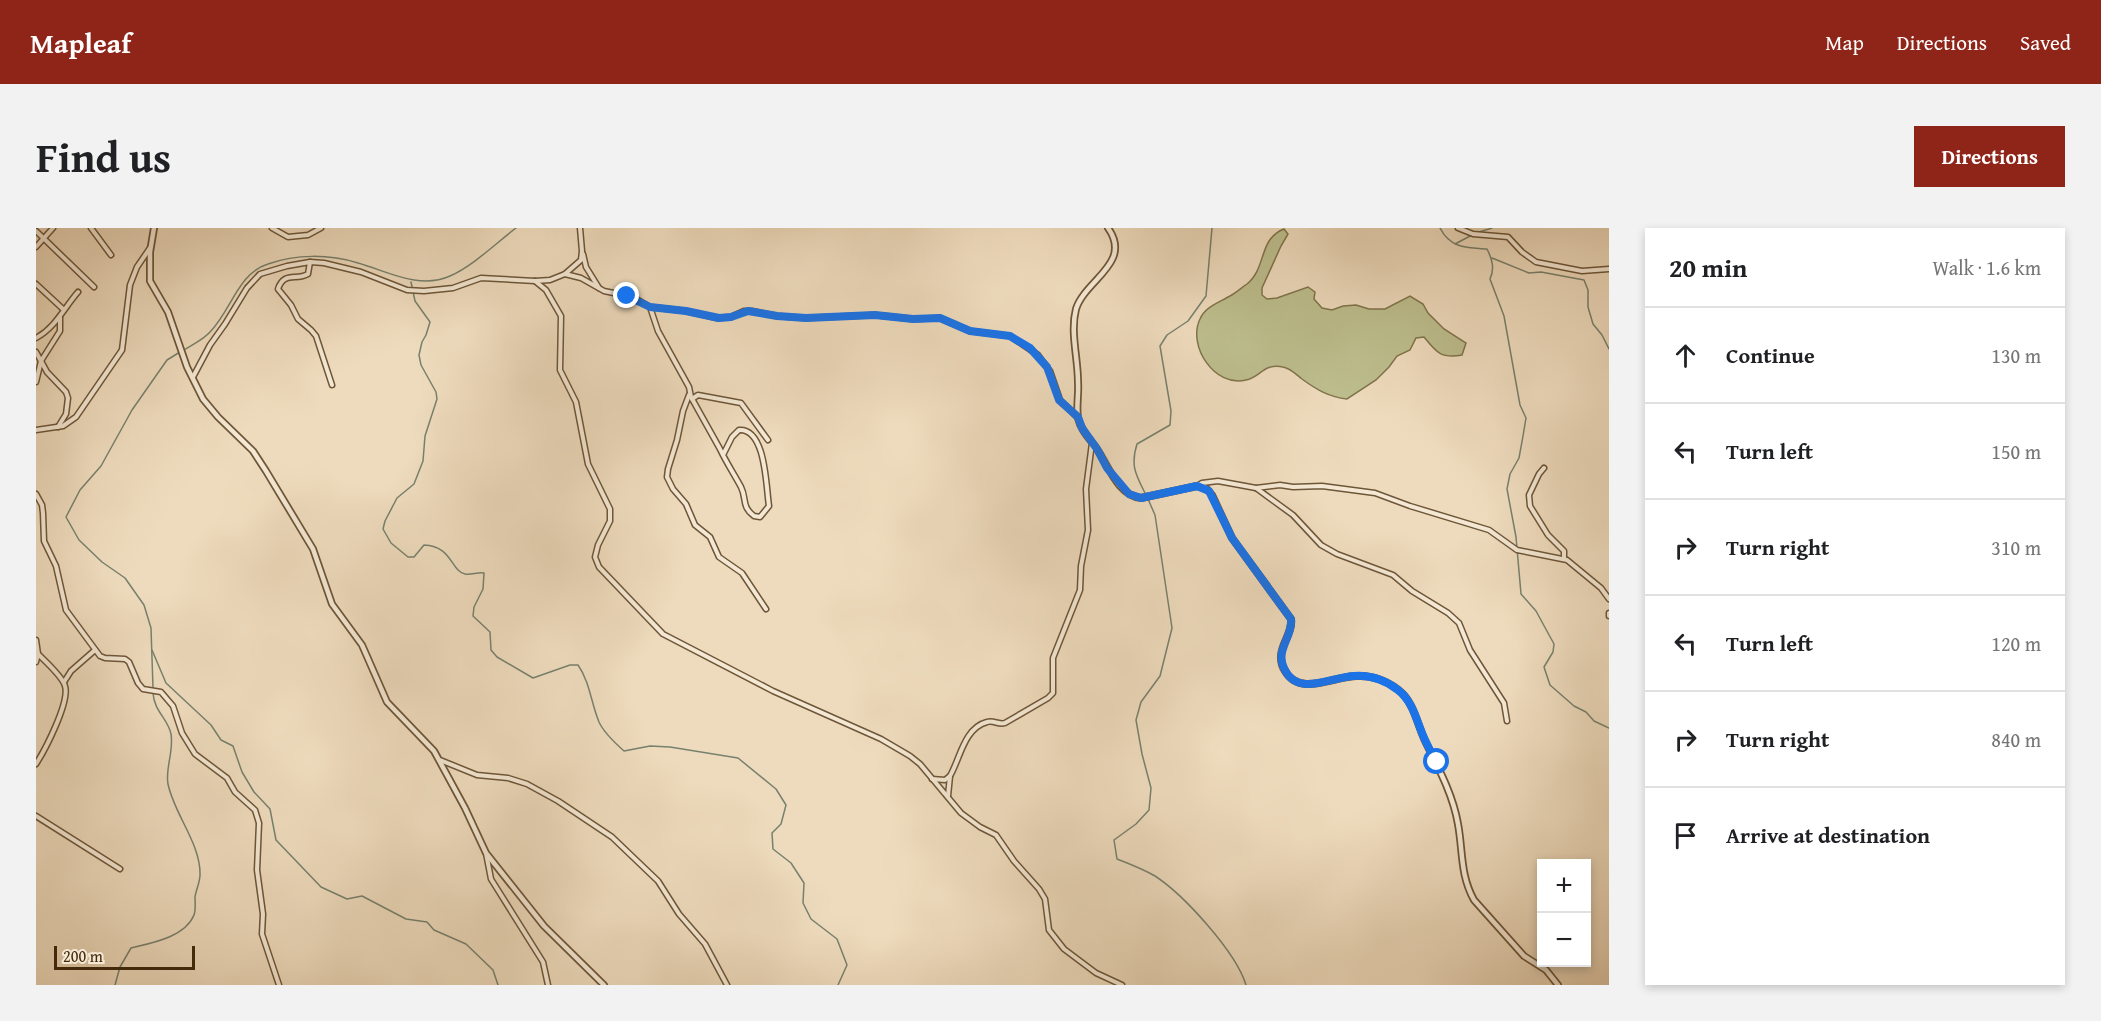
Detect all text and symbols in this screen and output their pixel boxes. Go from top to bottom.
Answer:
text: Mapleaf [30,22,131,63]
text: Map [1825,27,1864,58]
text: Directions [1897,27,1987,58]
text: Saved [2020,27,2071,58]
text: Find us [36,126,171,187]
button: Directions [1914,126,2065,187]
text: 20 min [1669,248,1747,287]
text: Walk · 1.6 km [1932,253,2041,282]
route end [613,282,639,308]
icon: ahead [1669,339,1702,372]
text: Continue [1726,339,1815,371]
text: 130 m [1991,341,2041,370]
icon: left [1669,435,1702,468]
text: Turn left [1726,435,1813,467]
text: 150 m [1991,437,2041,466]
icon: right [1669,531,1702,564]
text: Turn right [1726,531,1829,563]
text: 310 m [1991,533,2041,562]
icon: left [1669,627,1702,660]
text: Turn left [1726,627,1813,659]
text: 120 m [1991,629,2041,658]
icon: right [1669,723,1702,756]
text: Turn right [1726,723,1829,755]
text: 840 m [1991,725,2041,754]
route start [1423,748,1449,774]
icon: arrive [1669,819,1702,852]
text: Arrive at destination [1726,819,1930,851]
map controls [1537,859,1591,967]
button: + [1537,859,1591,913]
button: − [1537,913,1591,967]
scale bar [54,943,195,970]
text: 200 m [63,944,103,968]

